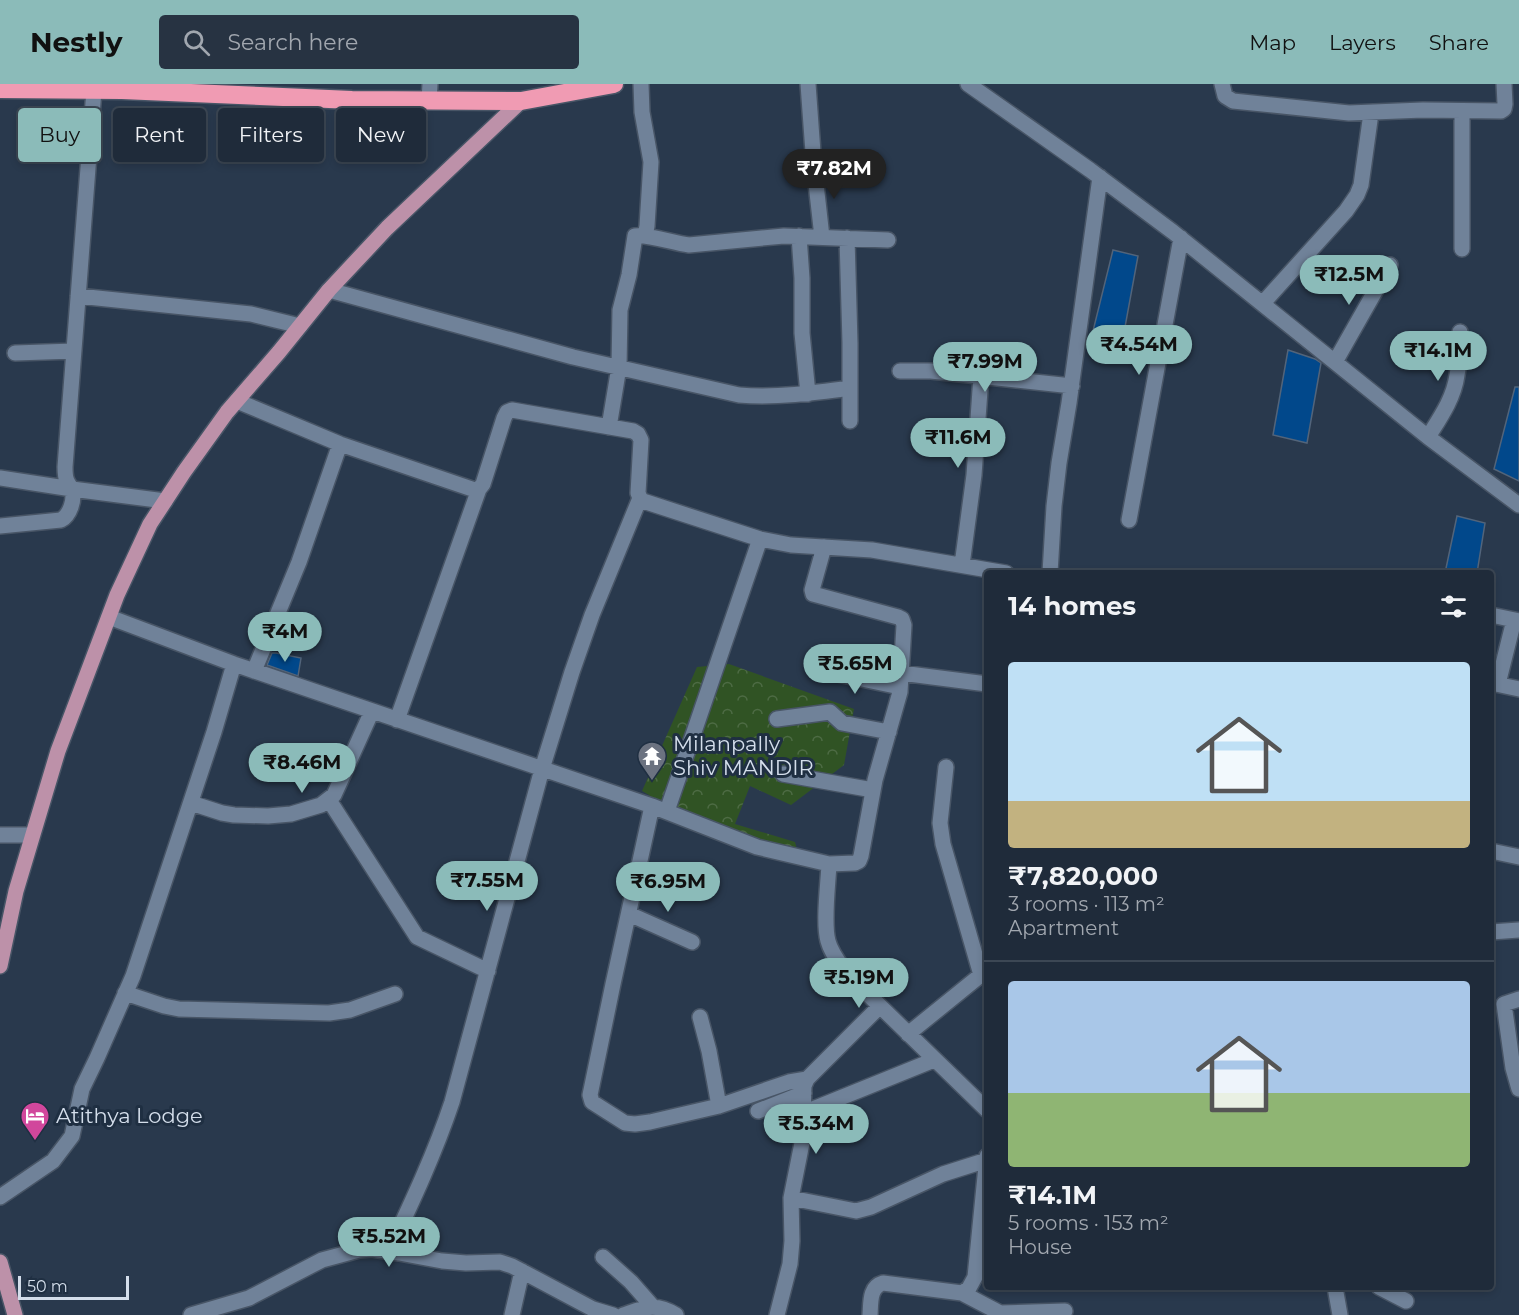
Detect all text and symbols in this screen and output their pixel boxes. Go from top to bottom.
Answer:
search box [159,15,579,69]
text: Nestly [30,25,123,59]
icon: search [180,26,213,59]
text: Search here [228,29,358,56]
text: Map [1249,30,1296,55]
text: Layers [1329,30,1396,55]
text: Share [1429,30,1489,55]
chip: Buy [18,108,101,162]
chip: Rent [113,108,206,162]
chip: Filters [218,108,324,162]
chip: New [336,108,426,162]
pin: ₹7.82M [785,149,883,200]
text: ₹7.82M [796,156,872,180]
pin: ₹12.5M [1300,255,1398,306]
text: ₹12.5M [1314,262,1384,286]
pin: ₹4.54M [1090,325,1188,376]
pin: ₹14.1M [1389,331,1487,382]
text: ₹4.54M [1100,332,1178,356]
text: ₹14.1M [1404,338,1472,362]
pin: ₹7.99M [936,342,1034,393]
text: ₹7.99M [947,349,1023,373]
pin: ₹11.6M [909,418,1007,469]
text: ₹11.6M [924,425,992,449]
text: 14 homes [1008,590,1136,622]
icon: filters [1437,590,1470,623]
pin: ₹4M [256,612,314,663]
text: ₹4M [262,619,308,643]
pin: ₹5.65M [806,644,904,695]
text: ₹5.65M [817,651,893,675]
icon: home [1185,701,1293,809]
place label: Milanpally Shiv MANDIR [673,731,814,780]
temple icon: Milanpally Shiv MANDIR [636,740,668,782]
pin: ₹8.46M [253,743,351,794]
text: ₹8.46M [263,750,341,774]
text: ₹7,820,000 [1008,860,1158,892]
pin: ₹7.55M [438,861,536,912]
pin: ₹6.95M [619,862,717,913]
text: ₹7.55M [450,868,524,892]
text: ₹6.95M [630,869,706,893]
text: 3 rooms · 113 m² [1008,892,1165,916]
text: Apartment [1008,916,1119,940]
pin: ₹5.19M [810,958,908,1009]
text: ₹5.19M [824,965,894,989]
icon: home [1185,1020,1293,1128]
hotel icon: Atithya Lodge [19,1100,51,1142]
place label: Atithya Lodge [56,1103,203,1128]
pin: ₹5.34M [767,1104,865,1155]
text: ₹5.34M [778,1111,854,1135]
text: ₹14.1M [1008,1179,1097,1211]
text: 5 rooms · 153 m² [1008,1211,1169,1235]
pin: ₹5.52M [340,1217,438,1268]
text: ₹5.52M [352,1224,426,1248]
text: House [1008,1235,1072,1259]
scale bar [18,1273,129,1300]
text: 50 m [27,1277,68,1296]

